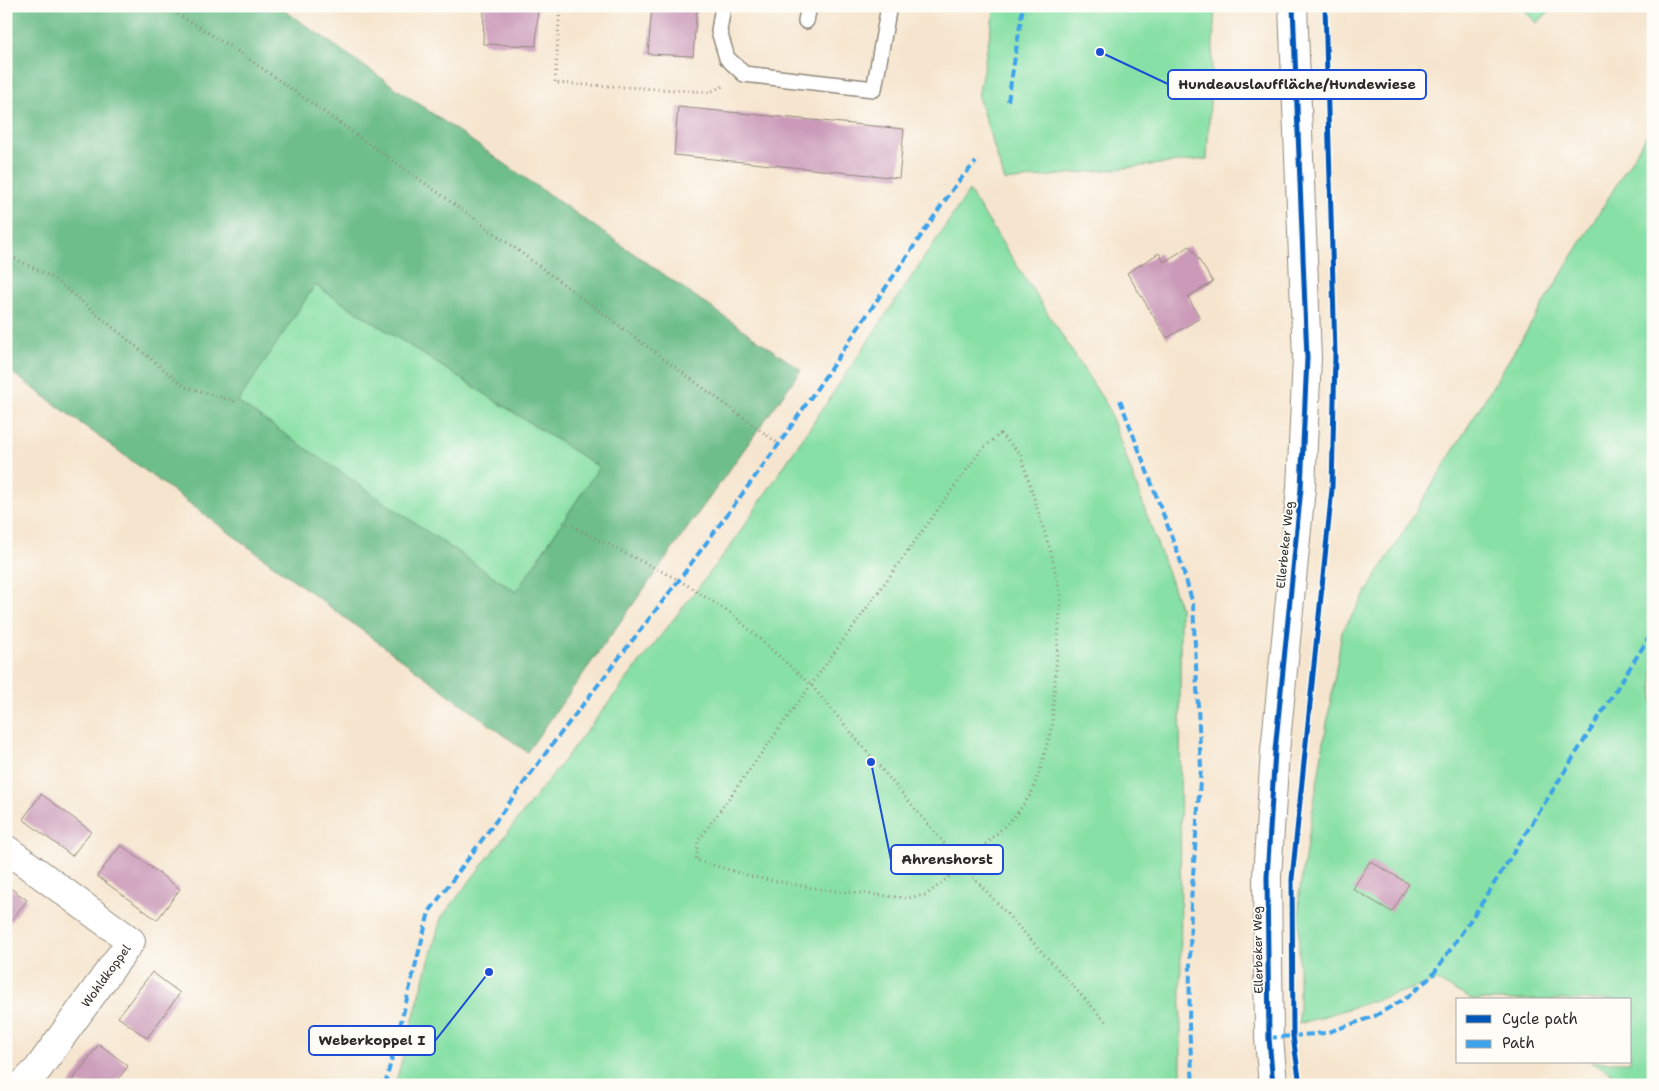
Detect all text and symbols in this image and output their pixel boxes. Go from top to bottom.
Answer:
callout: Hundeauslauffläche/Hundewiese [1168,70,1426,99]
text: Hundeauslauffläche/Hundewiese [1178,75,1416,93]
street label: Ellerbeker Weg [1272,500,1298,590]
callout: Ahrenshorst [891,845,1003,874]
text: Ahrenshorst [901,850,993,868]
street label: Ellerbeker Weg [1249,906,1267,994]
street label: Wohldkoppel [78,941,134,1011]
legend [1456,998,1632,1064]
text: Cycle path [1502,1009,1578,1029]
callout: Weberkoppel I [309,1026,435,1055]
text: Weberkoppel I [319,1031,426,1049]
text: Path [1502,1033,1535,1053]

